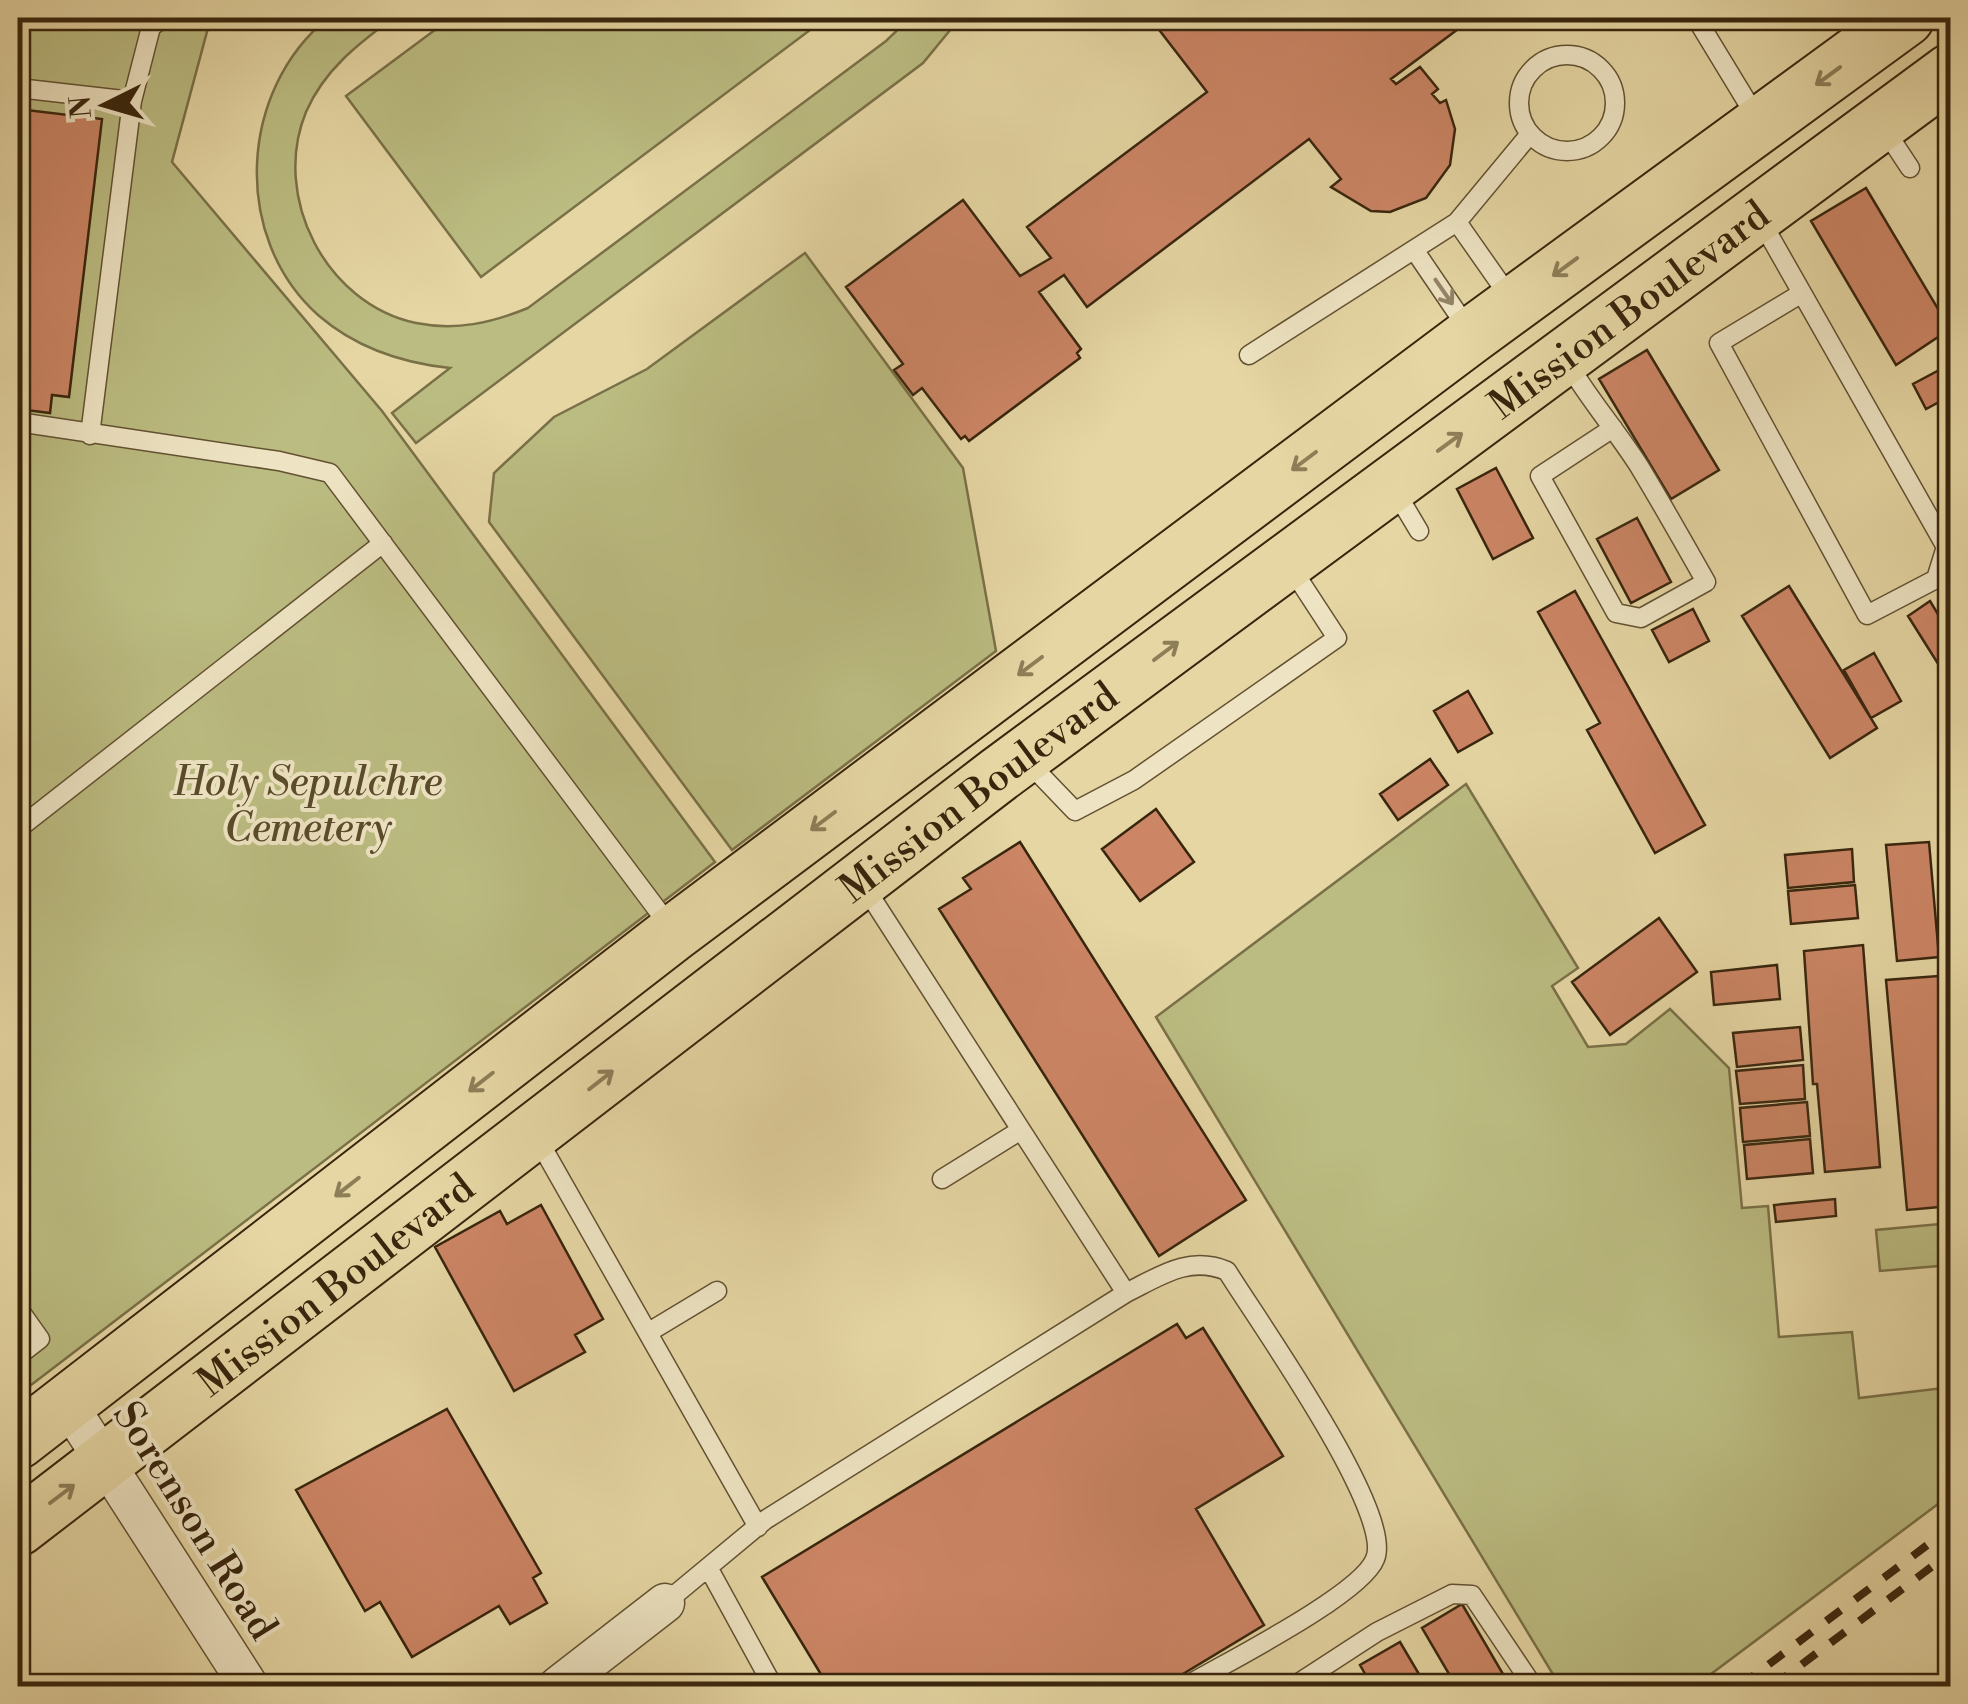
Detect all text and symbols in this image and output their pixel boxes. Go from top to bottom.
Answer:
north arrow [55,55,155,155]
one-way arrow [1815,65,1842,86]
text: N [63,94,100,120]
street label: Mission Boulevard [1480,191,1780,431]
one-way arrow [1552,256,1579,277]
one-way arrow [1433,278,1454,306]
one-way arrow [1436,431,1463,452]
one-way arrow [1291,450,1318,471]
one-way arrow [1152,641,1179,662]
one-way arrow [1017,656,1044,677]
street label: Mission Boulevard [830,672,1129,915]
park label: Holy Sepulchre Cemetery [173,758,443,854]
one-way arrow [810,810,837,831]
one-way arrow [587,1070,613,1092]
one-way arrow [469,1071,495,1093]
street label: Mission Boulevard [188,1163,485,1408]
one-way arrow [334,1176,360,1198]
street label: Sorenson Road [101,1393,288,1650]
one-way arrow [48,1483,75,1504]

